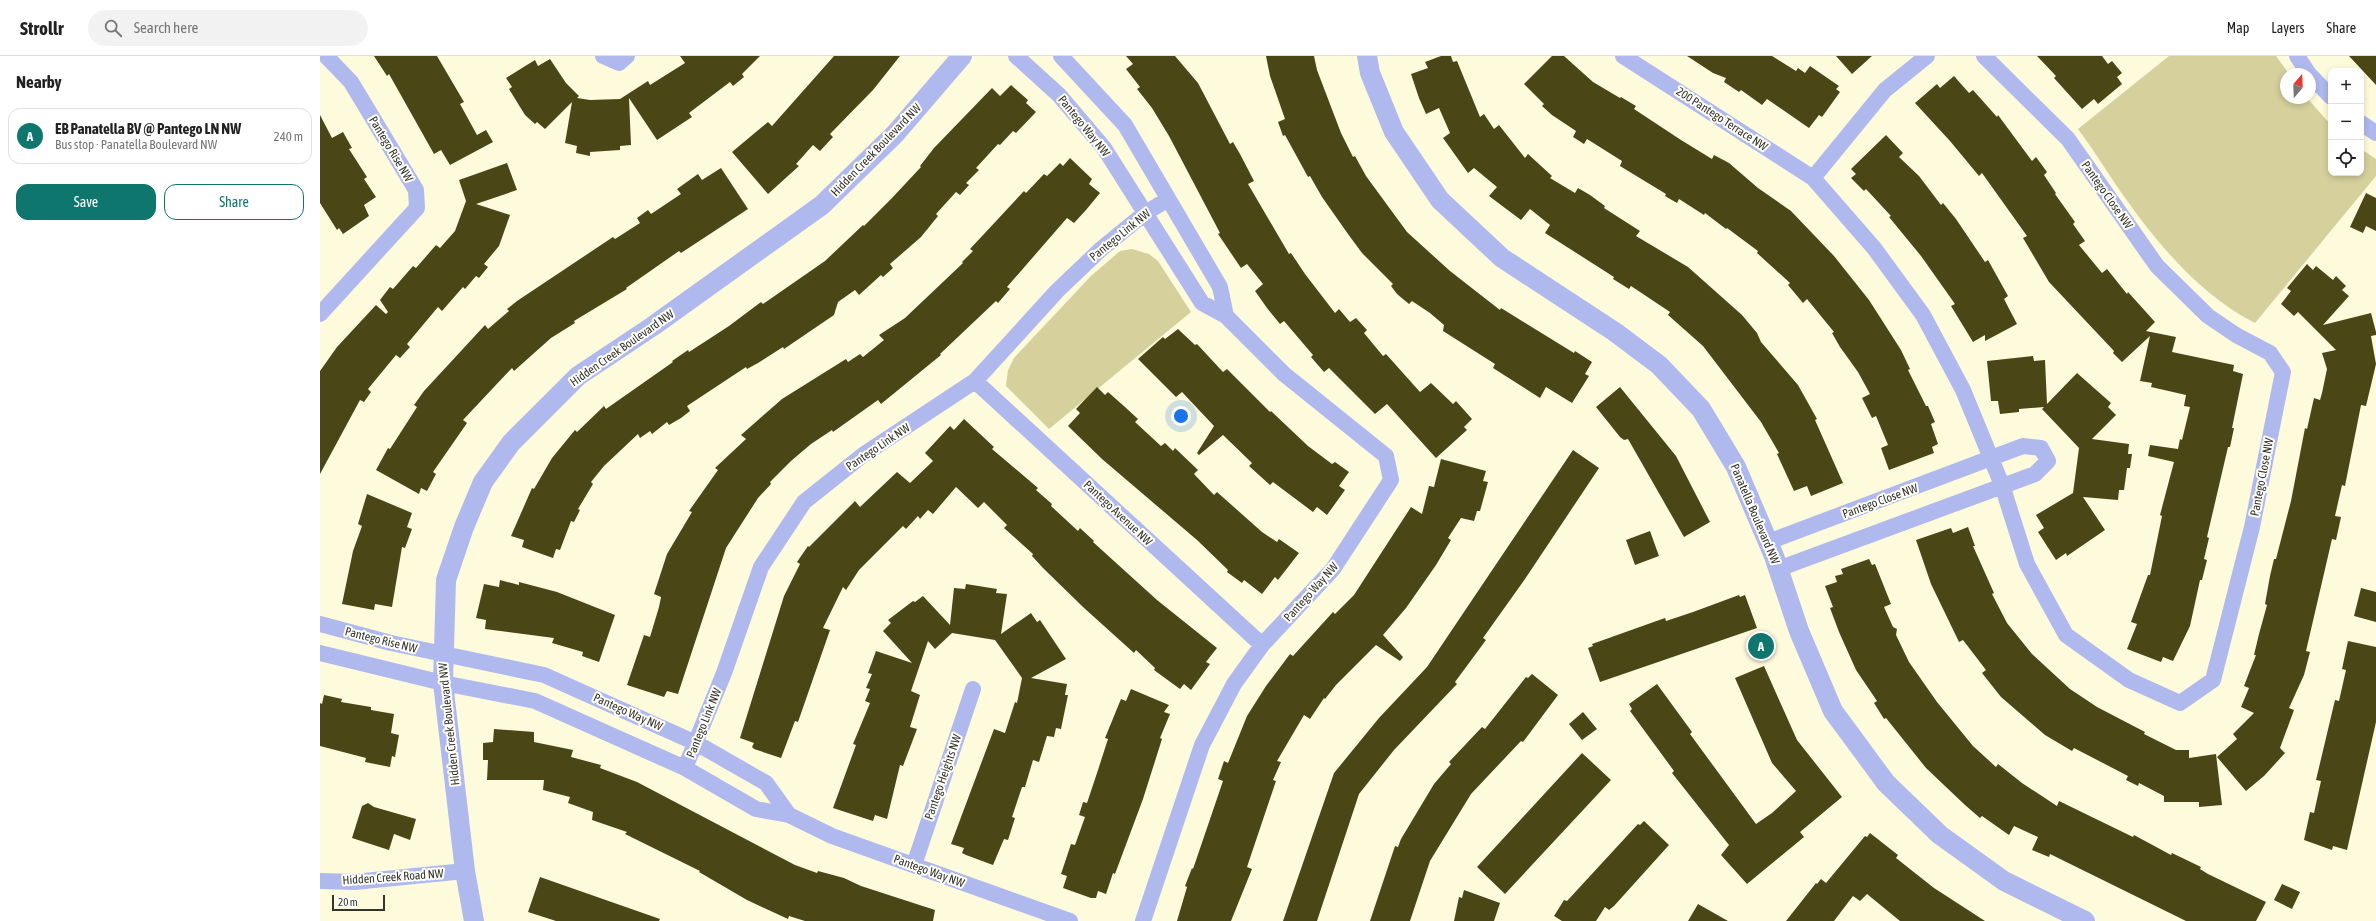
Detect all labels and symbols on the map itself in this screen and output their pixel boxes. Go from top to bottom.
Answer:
north arrow [2280,68,2316,104]
street label: 200 Pantego Terrace NW [1674,84,1771,154]
street label: Pantego Way NW [1055,93,1113,160]
street label: Hidden Creek Boulevard NW [828,101,924,199]
street label: Pantego Rise NW [366,114,416,185]
street label: Pantego Close NW [2079,159,2136,232]
street label: Pantego Link NW [1087,206,1153,264]
street label: Hidden Creek Boulevard NW [567,307,677,389]
your location [1171,406,1191,426]
street label: Pantego Link NW [843,420,913,473]
street label: Pantego Close NW [2248,436,2276,517]
street label: Panatella Boulevard NW [1728,462,1783,567]
street label: Pantego Avenue NW [1081,478,1155,549]
street label: Pantego Close NW [1840,481,1920,521]
street label: Pantego Way NW [1281,559,1341,624]
street label: Pantego Rise NW [343,624,419,656]
pin: A [1748,631,1774,661]
street label: Hidden Creek Boulevard NW [436,662,462,786]
street label: Pantego Link NW [684,686,724,760]
street label: Pantego Way NW [591,690,665,734]
street label: Pantego Heights NW [922,732,964,822]
street label: Pantego Way NW [892,852,967,890]
street label: Hidden Creek Road NW [342,866,444,888]
scale bar [332,893,385,912]

